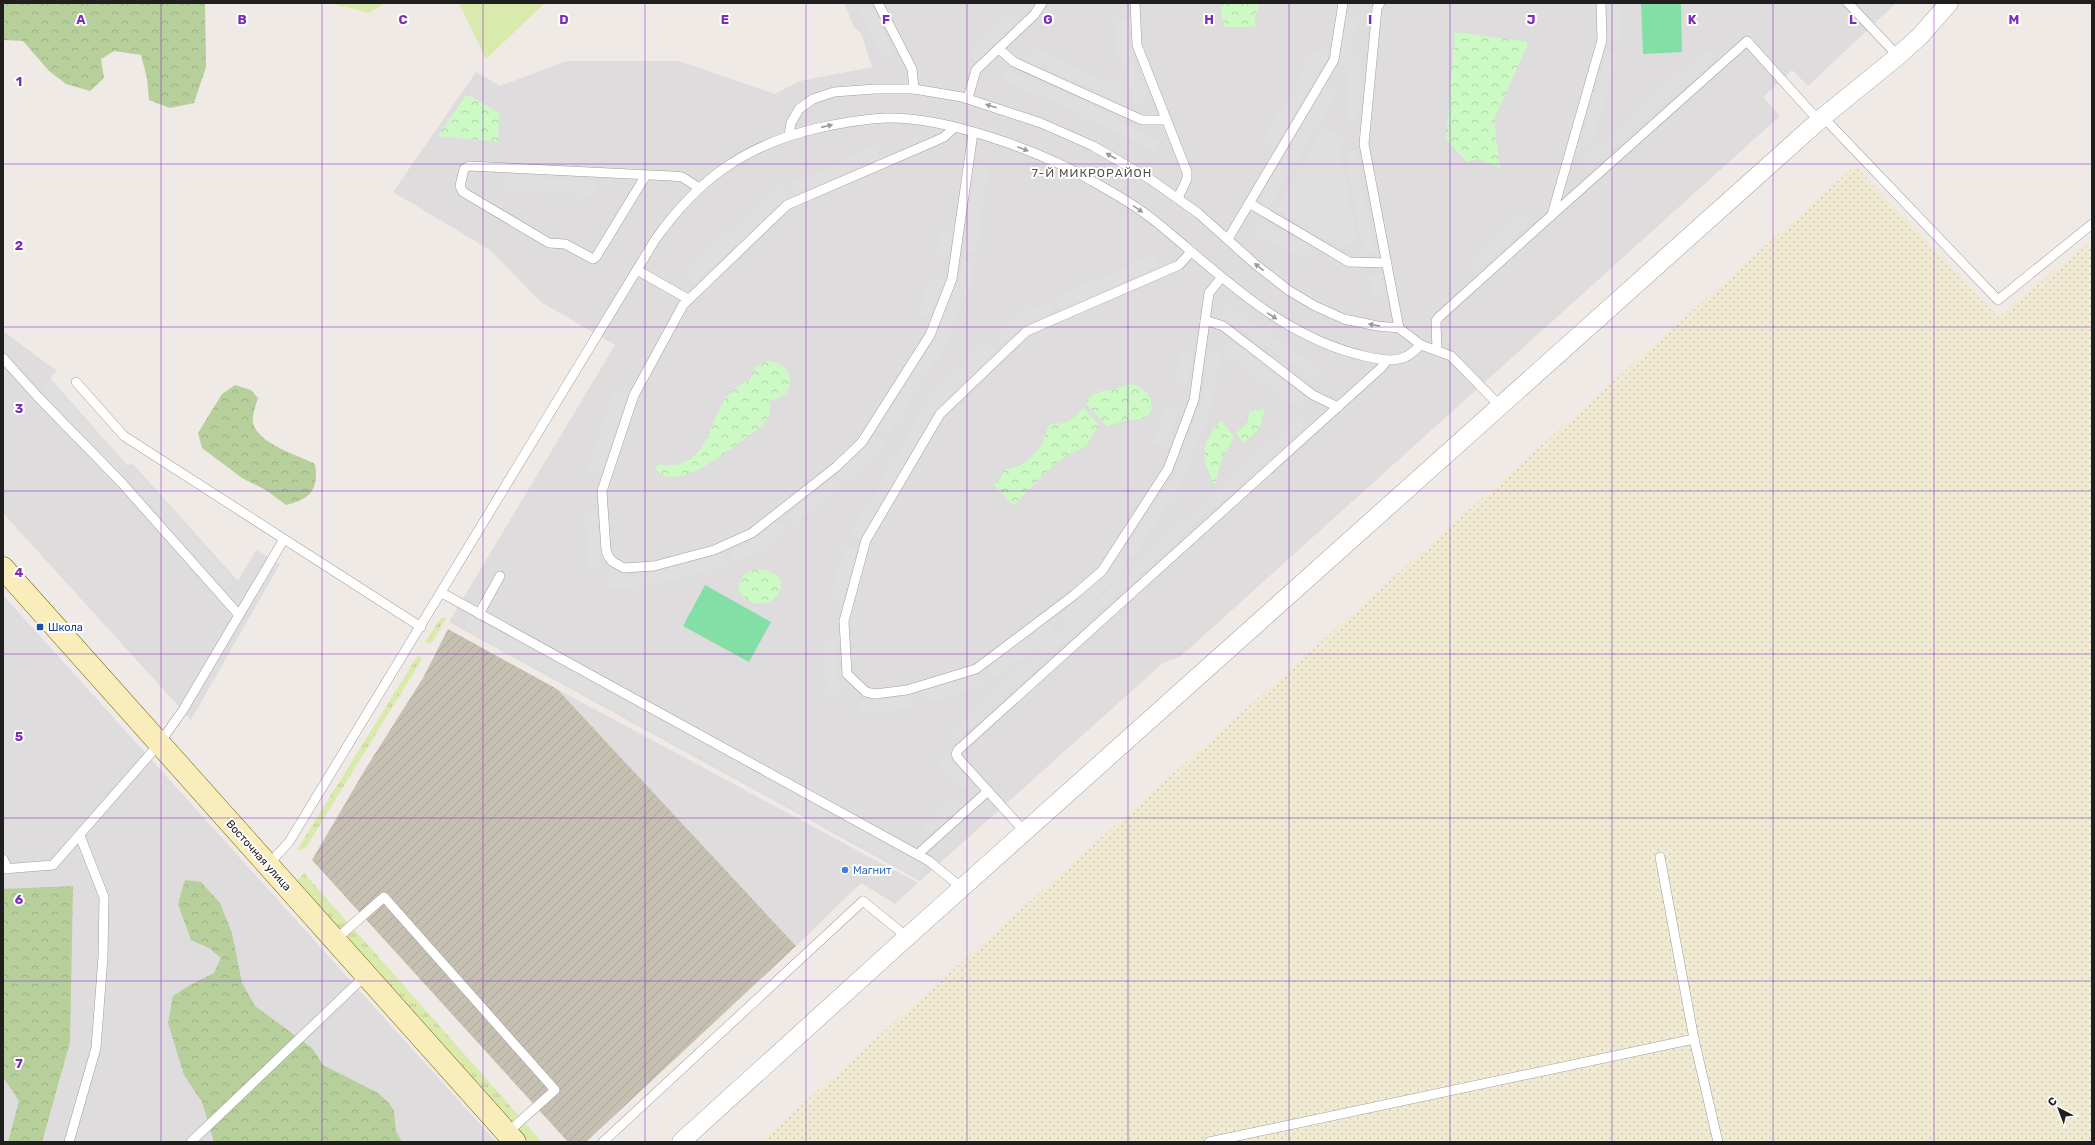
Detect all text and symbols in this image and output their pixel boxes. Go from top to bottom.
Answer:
text: A [76,12,86,27]
text: B [237,12,247,27]
text: C [398,12,408,27]
text: D [559,12,569,27]
text: E [721,12,729,27]
text: F [882,12,890,27]
text: G [1043,12,1053,27]
text: H [1204,12,1214,27]
text: I [1368,12,1372,27]
text: J [1527,12,1535,27]
text: K [1688,12,1697,27]
text: L [1849,12,1857,27]
text: M [2009,12,2019,27]
text: 1 [16,74,22,89]
one-way arrow [985,103,997,109]
one-way arrow [821,123,833,129]
one-way arrow [1017,147,1029,153]
one-way arrow [1106,152,1116,160]
district label: 7-Й МИКРОРАЙОН [1032,166,1152,180]
one-way arrow [1132,205,1143,213]
text: 2 [15,238,23,253]
one-way arrow [1254,263,1265,272]
one-way arrow [1266,312,1278,319]
one-way arrow [1368,321,1380,327]
text: 3 [15,401,24,416]
text: 4 [15,565,24,580]
place label: Школа [48,621,83,634]
marker: Школа [35,622,45,632]
text: 5 [15,729,23,744]
street label: Восточная улица [223,817,294,893]
place label: Магнит [853,864,892,877]
marker: Магнит [840,865,850,875]
text: 6 [15,892,24,907]
text: 7 [15,1056,23,1071]
north arrow [2039,1089,2079,1129]
text: С [2045,1094,2060,1109]

